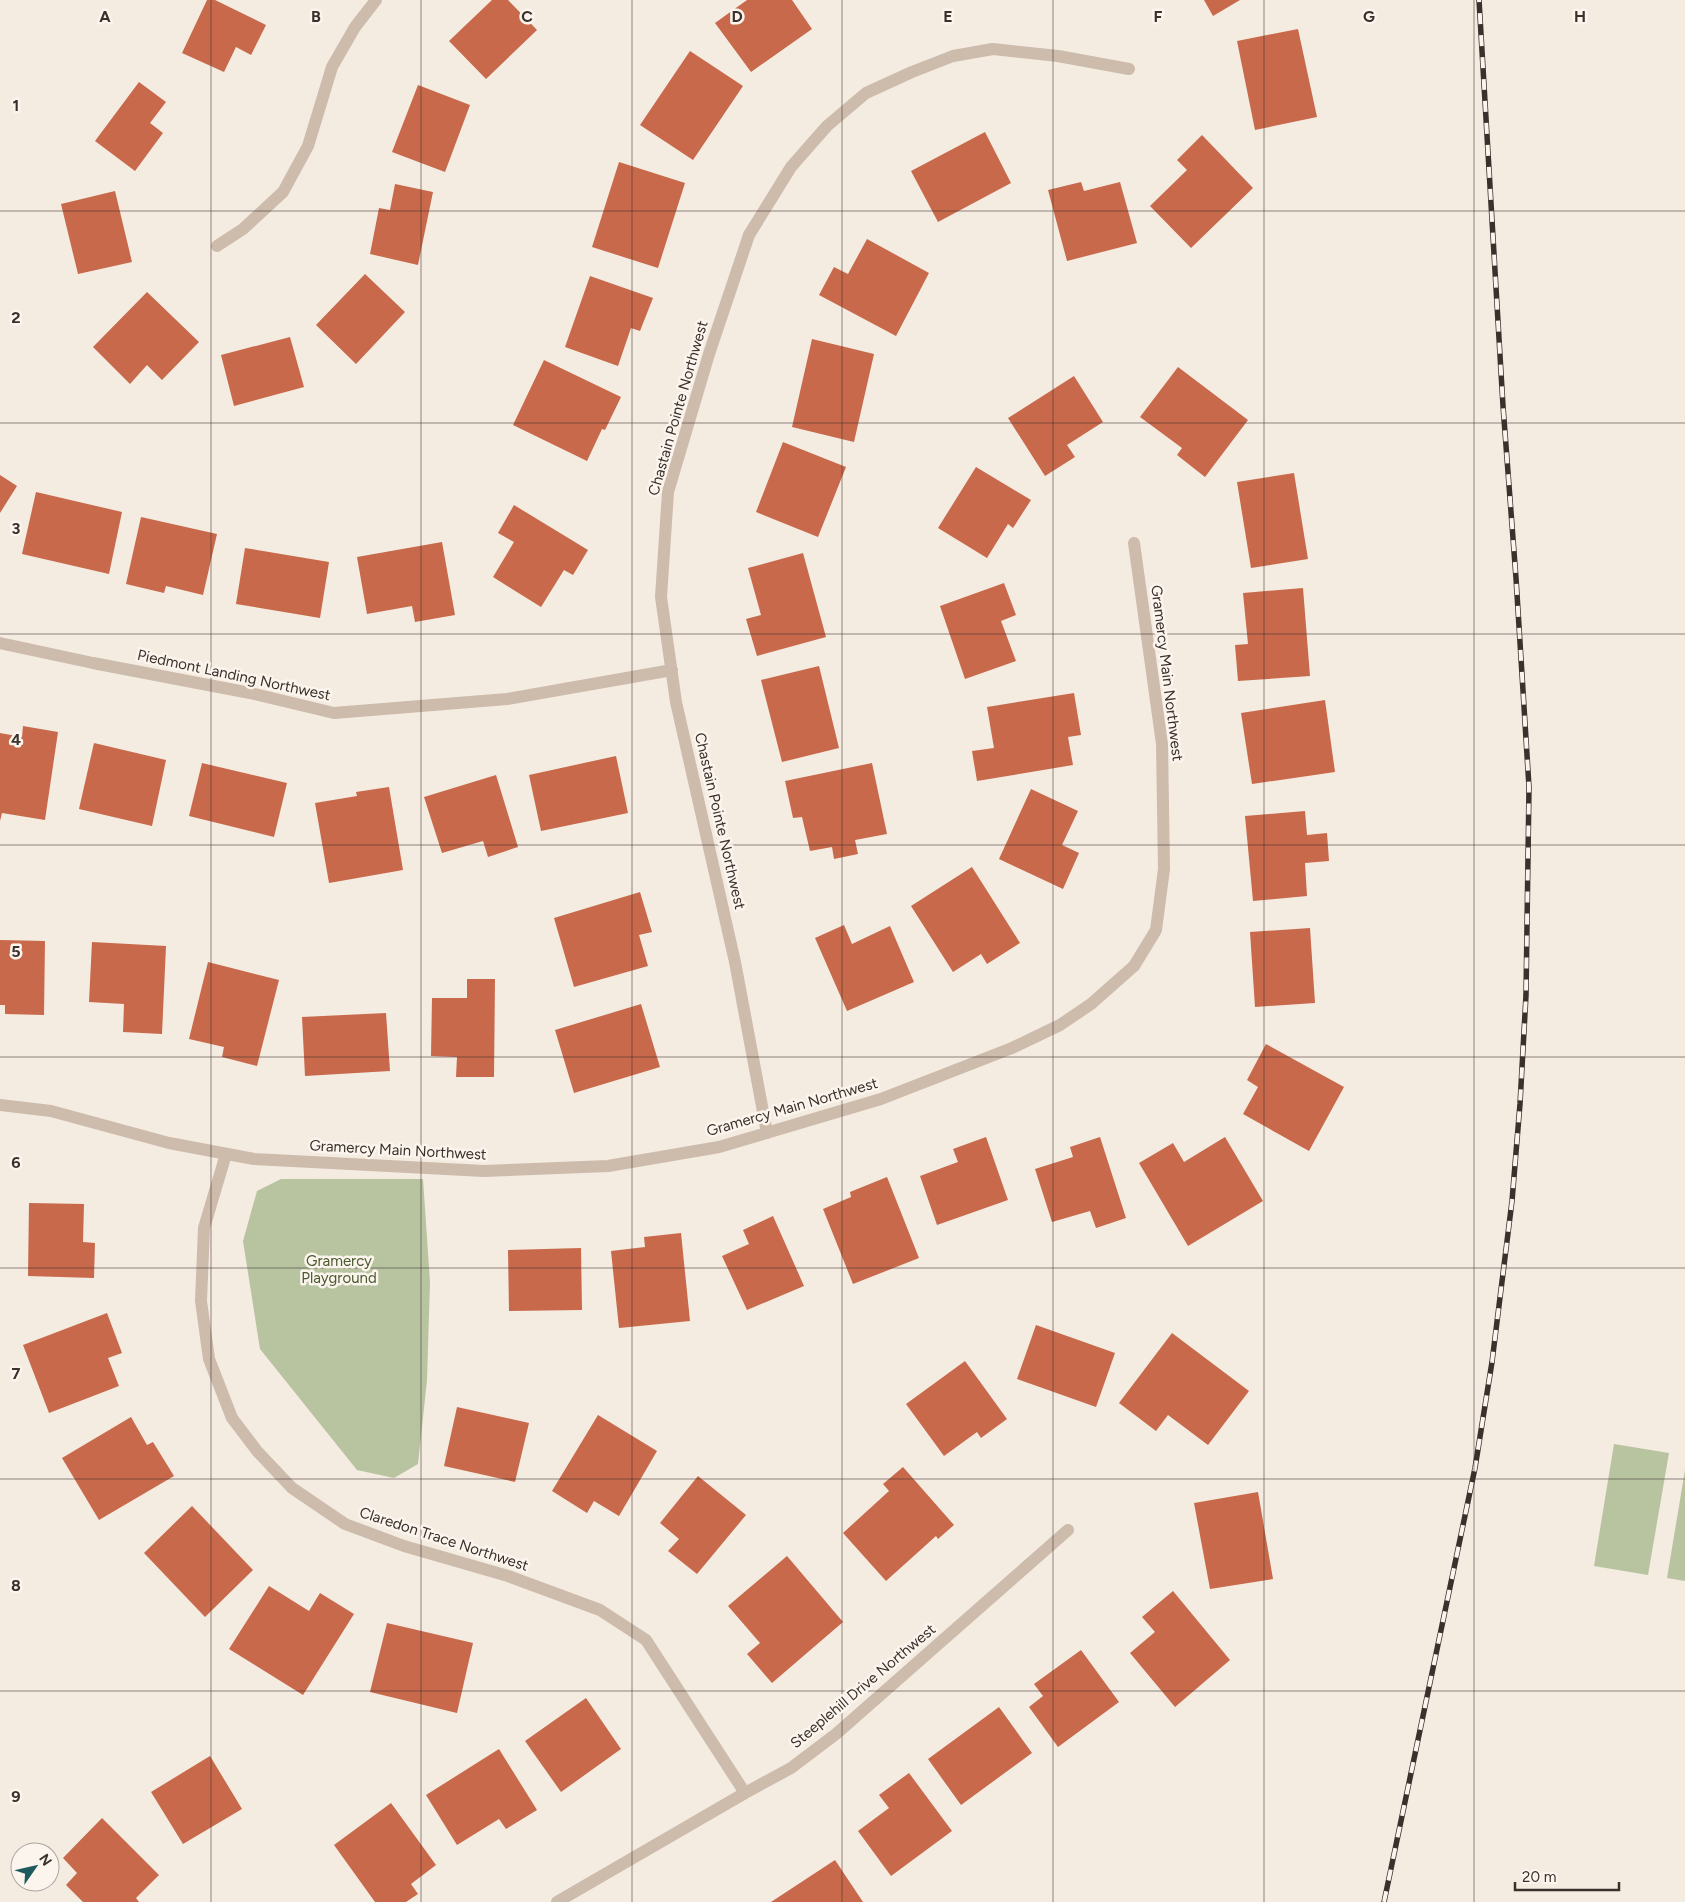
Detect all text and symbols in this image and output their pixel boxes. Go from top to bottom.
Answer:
text: A [99,7,111,26]
text: B [311,7,321,26]
text: C [521,7,533,26]
text: D [731,7,743,26]
text: E [943,7,953,26]
text: F [1154,7,1163,26]
text: G [1363,7,1375,26]
text: H [1574,7,1586,26]
text: 1 [13,96,19,115]
text: 2 [11,308,21,327]
street label: Chastain Pointe Northwest [644,318,712,497]
text: 3 [12,519,21,538]
street label: Gramercy Main Northwest [1147,584,1187,762]
street label: Piedmont Landing Northwest [136,646,333,704]
text: 4 [11,730,21,749]
street label: Chastain Pointe Northwest [691,731,749,912]
text: 5 [11,942,21,961]
street label: Gramercy Main Northwest [704,1074,880,1140]
street label: Gramercy Main Northwest [309,1136,487,1164]
text: 6 [11,1153,21,1172]
park label: Gramercy Playground [301,1252,377,1287]
text: 7 [12,1364,21,1383]
street label: Claredon Trace Northwest [357,1503,531,1575]
text: 8 [11,1576,21,1595]
street label: Steeplehill Drive Northwest [787,1620,939,1752]
text: 9 [11,1787,21,1806]
north arrow [10,1842,60,1892]
text: N [35,1851,55,1869]
scale bar [1515,1860,1619,1892]
text: 20 m [1522,1868,1556,1886]

